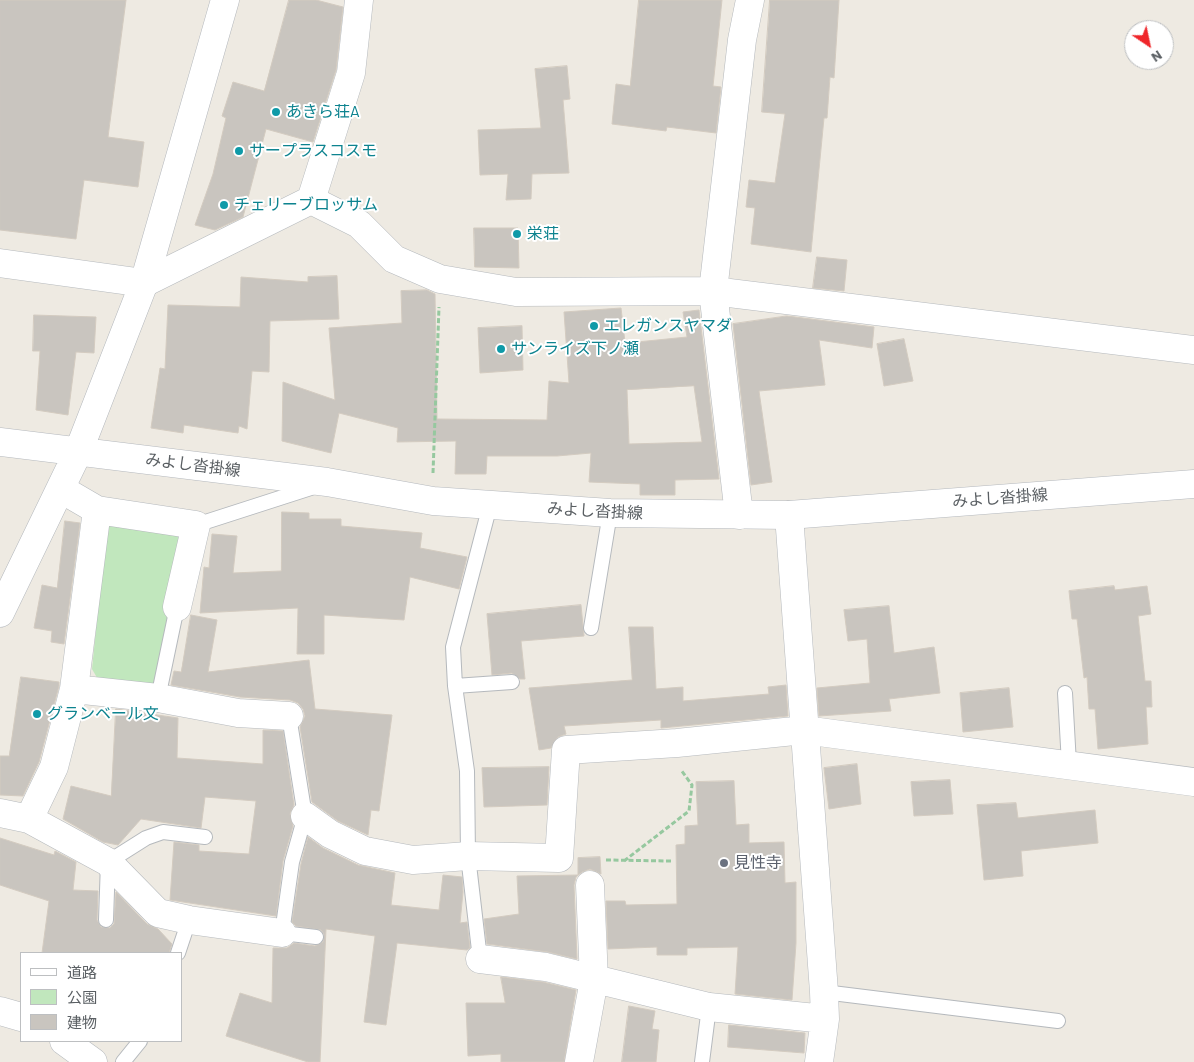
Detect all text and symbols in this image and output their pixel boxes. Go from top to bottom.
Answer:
north arrow [1124,20,1174,70]
text: N [1148,47,1166,67]
place label: あきら荘A [286,102,360,122]
marker: あきら荘A [270,106,282,118]
place label: サープラスコスモ [249,141,377,161]
marker: サープラスコスモ [233,145,245,157]
place label: チェリーブロッサム [234,195,378,215]
marker: チェリーブロッサム [218,199,230,211]
place label: 栄荘 [527,224,559,244]
marker: 栄荘 [511,228,523,240]
place label: エレガンスヤマダ [604,316,732,336]
marker: エレガンスヤマダ [588,320,600,332]
place label: サンライズ下ノ瀬 [511,339,639,359]
marker: サンライズ下ノ瀬 [495,343,507,355]
street label: みよし沓掛線 [144,450,242,480]
street label: みよし沓掛線 [951,485,1049,511]
street label: みよし沓掛線 [547,499,643,523]
place label: グランベール文 [47,704,159,724]
marker: グランベール文 [31,708,43,720]
place label: 見性寺 [734,853,782,873]
marker: 見性寺 [718,857,730,869]
legend [20,952,182,1042]
text: 道路 [67,963,97,981]
text: 公園 [67,988,97,1006]
text: 建物 [67,1013,97,1031]

